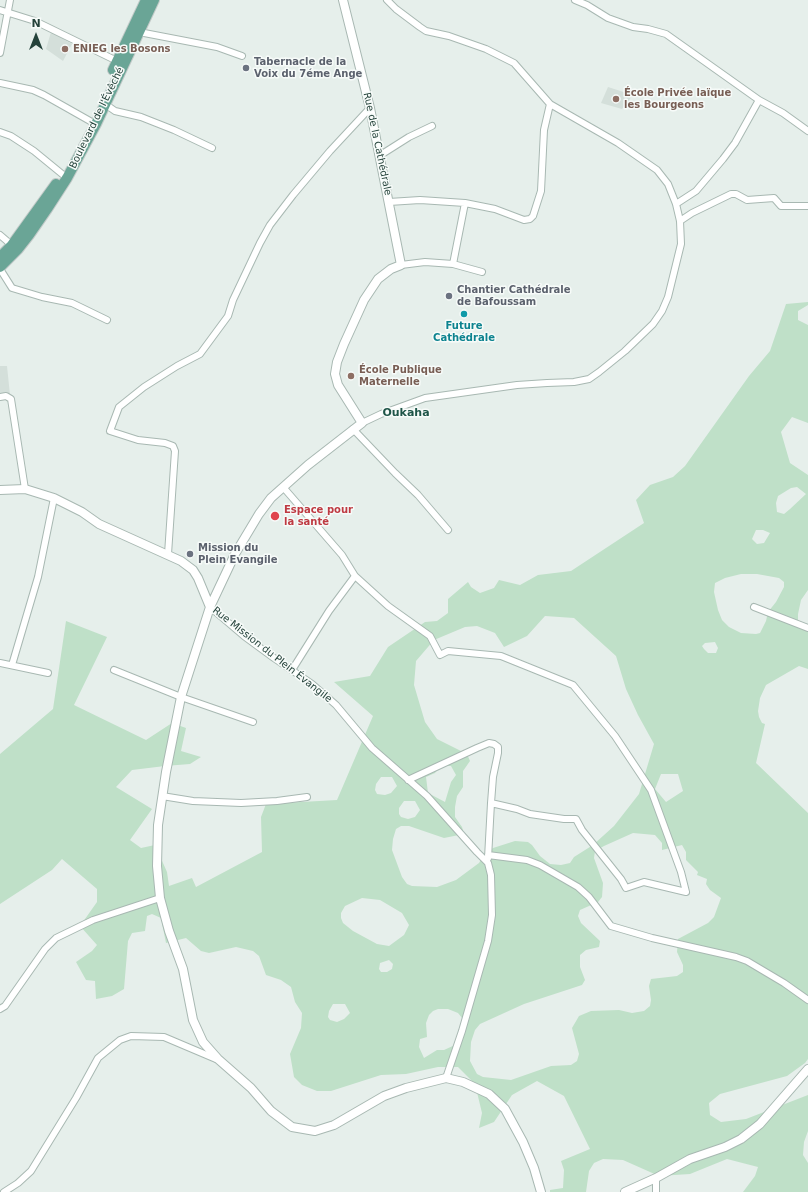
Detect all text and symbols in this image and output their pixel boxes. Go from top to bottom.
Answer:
north arrow [16,16,56,56]
text: N [31,17,41,30]
place label: ENIEG les Bosons [73,43,170,55]
marker: ENIEG les Bosons [60,44,70,54]
place label: Tabernacle de la Voix du 7éme Ange [254,56,362,80]
marker: Tabernacle de la Voix du 7éme Ange [241,63,251,73]
street label: Boulevard de l'Évêché [67,65,127,171]
place label: École Privée laïque les Bourgeons [624,87,731,110]
street label: Rue de la Cathédrale [360,91,394,197]
marker: École Privée laïque les Bourgeons [611,94,621,104]
place label: Chantier Cathédrale de Bafoussam [457,284,571,308]
marker: Chantier Cathédrale de Bafoussam [444,291,454,301]
marker: Future Cathédrale [459,309,469,319]
place label: Future Cathédrale [433,320,495,344]
place label: École Publique Maternelle [359,364,442,388]
marker: École Publique Maternelle [346,371,356,381]
district label: Oukaha [382,406,430,420]
place label: Espace pour la santé [284,504,353,528]
marker: Espace pour la santé [269,510,281,522]
place label: Mission du Plein Evangile [198,542,278,566]
marker: Mission du Plein Evangile [185,549,195,559]
street label: Rue Mission du Plein Évangile [210,605,334,705]

